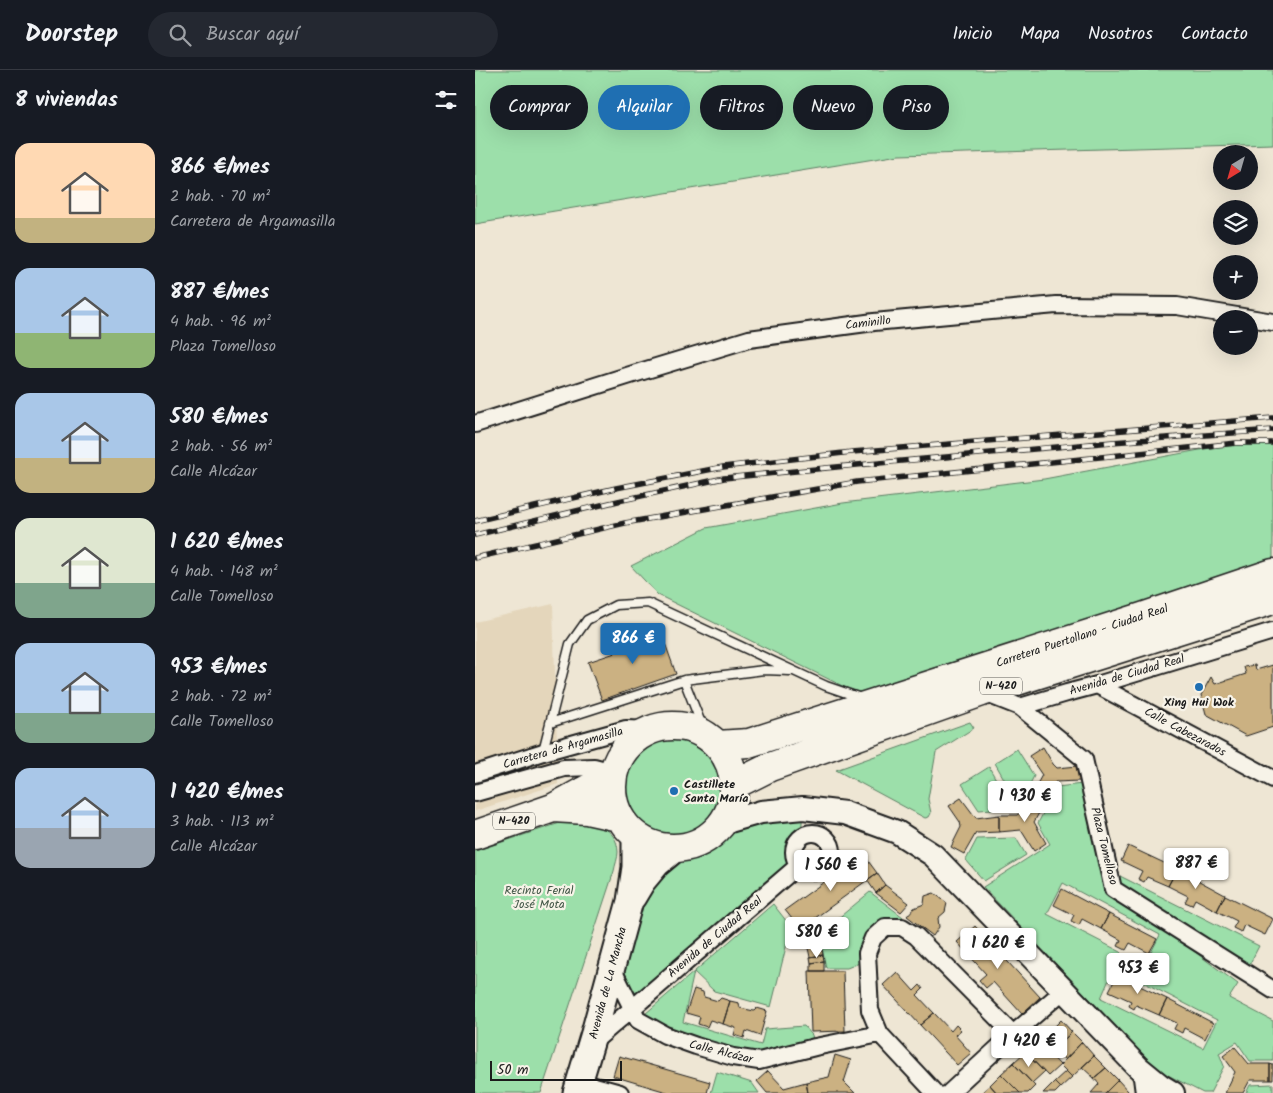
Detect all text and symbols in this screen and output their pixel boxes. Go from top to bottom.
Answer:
search box [148,12,498,57]
text: Doorstep [25,15,118,54]
text: Buscar aquí [206,20,298,50]
text: Inicio [952,20,992,49]
text: Mapa [1020,20,1060,49]
text: Nosotros [1088,20,1153,49]
text: Contacto [1181,20,1248,49]
icon: search [166,21,194,49]
text: 8 viviendas [15,84,118,117]
chip: Comprar [490,85,588,130]
chip: Alquilar [598,85,690,130]
chip: Filtros [700,85,783,130]
chip: Nuevo [793,85,873,130]
chip: Piso [883,85,949,130]
icon: filters [432,86,460,114]
north arrow [1213,145,1257,190]
map controls [1213,145,1258,355]
text: 866 €/mes [170,151,270,184]
icon: home [55,163,115,223]
text: 2 hab. · 70 m² [170,184,270,209]
button: layers [1213,200,1258,245]
text: Carretera de Argamasilla [170,209,335,234]
button: + [1213,255,1258,300]
text: 887 €/mes [170,276,269,309]
icon: home [55,288,115,348]
text: 4 hab. · 96 m² [170,309,271,334]
button: − [1213,310,1258,355]
street label: Caminillo [844,311,892,335]
text: Plaza Tomelloso [170,334,276,359]
text: 580 €/mes [170,401,268,434]
icon: home [55,413,115,473]
text: 2 hab. · 56 m² [170,434,272,459]
text: Calle Alcázar [170,459,257,484]
text: 1 620 €/mes [170,526,283,559]
icon: home [55,538,115,598]
text: 4 hab. · 148 m² [170,559,278,584]
text: Calle Tomelloso [170,584,273,609]
street label: Carretera Puertollano - Ciudad Real [993,599,1171,673]
pin: 866 € [598,622,668,665]
text: 866 € [611,626,655,651]
street label: Avenida de Ciudad Real [1067,649,1187,701]
text: 953 €/mes [170,651,267,684]
icon: home [55,663,115,723]
road number: N-420 [980,678,1022,694]
marker: Xing Hui Wok [1193,681,1205,693]
text: 2 hab. · 72 m² [170,684,271,709]
place label: Xing Hui Wok [1163,693,1235,712]
street label: Calle Cabezarados [1141,702,1229,762]
text: Calle Tomelloso [170,709,273,734]
street label: Carretera de Argamasilla [501,722,626,774]
place label: Castillete Santa María [684,775,748,808]
text: 1 420 €/mes [170,776,283,809]
pin: 1 930 € [979,780,1071,823]
text: 1 930 € [999,784,1051,809]
marker: Castillete Santa María [668,785,680,797]
icon: home [55,788,115,848]
street label: Plaza Tomelloso [1085,805,1123,887]
text: 3 hab. · 113 m² [170,809,274,834]
road number: N-420 [493,812,535,829]
text: Calle Alcázar [170,834,257,859]
pin: 887 € [1161,848,1231,890]
pin: 1 560 € [785,850,877,892]
text: 887 € [1175,851,1217,876]
text: 1 560 € [805,853,857,878]
park label: Recinto Ferial José Mota [505,881,574,914]
street label: Avenida de Ciudad Real [663,891,767,982]
pin: 580 € [782,916,852,959]
text: 580 € [796,920,838,945]
street label: Avenida de La Mancha [584,924,632,1041]
pin: 1 620 € [952,928,1044,970]
text: 1 620 € [971,931,1025,956]
pin: 953 € [1103,952,1173,995]
text: 953 € [1117,956,1159,981]
pin: 1 420 € [983,1026,1075,1068]
text: 1 420 € [1002,1029,1056,1054]
street label: Calle Alcázar [687,1035,756,1069]
scale bar [490,1058,623,1081]
text: 50 m [497,1059,528,1081]

